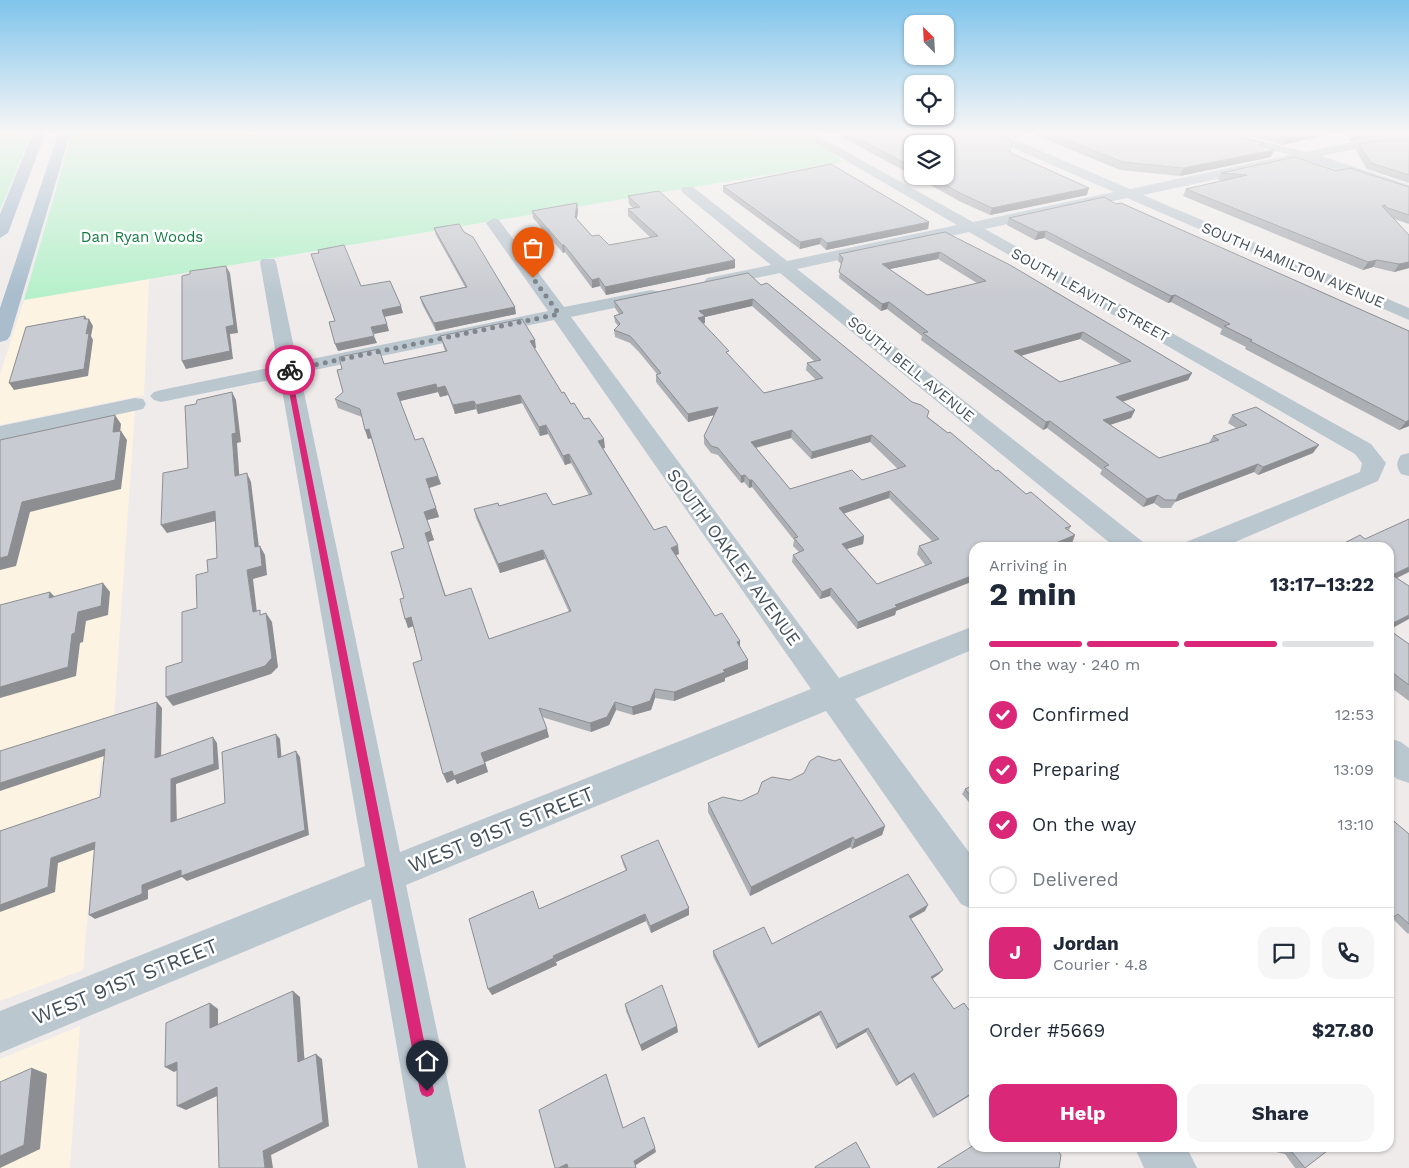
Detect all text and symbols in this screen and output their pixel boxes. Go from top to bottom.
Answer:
north arrow [904,15,954,65]
map controls [904,15,954,185]
button: locate [904,75,954,125]
button: layers [904,135,954,185]
street label: SOUTH HAMILTON AVENUE [1199,218,1387,312]
pin [512,227,554,278]
park label: Dan Ryan Woods [81,228,203,246]
icon: bag [519,234,547,262]
street label: SOUTH LEAVITT STREET [1008,244,1172,346]
street label: SOUTH BELL AVENUE [844,312,978,426]
courier [265,345,315,395]
icon: bike [276,356,304,384]
street label: SOUTH OAKLEY AVENUE [663,465,805,649]
text: Arriving in [989,556,1067,575]
text: 13:17–13:22 [1270,573,1374,596]
text: 2 min [989,575,1077,613]
text: On the way · 240 m [989,655,1140,674]
icon: check [989,701,1017,729]
text: Confirmed [1032,703,1129,726]
text: 12:53 [1335,705,1374,724]
icon: check [989,756,1017,784]
text: Preparing [1032,758,1119,781]
text: 13:09 [1334,760,1374,779]
street label: WEST 91ST STREET [405,780,598,878]
icon: check [989,811,1017,839]
text: On the way [1032,813,1136,836]
text: 13:10 [1338,815,1374,834]
text: Delivered [1032,868,1119,891]
button: chat [1258,927,1310,979]
button: phone [1322,927,1374,979]
street label: WEST 91ST STREET [29,932,222,1030]
text: Jordan [1053,932,1119,955]
text: J [1009,941,1021,964]
text: Courier · 4.8 [1053,955,1148,974]
text: Order #5669 [989,1019,1105,1042]
text: $27.80 [1312,1019,1374,1042]
pin [406,1040,448,1091]
icon: home [413,1047,441,1075]
button: Help [989,1084,1177,1142]
button: Share [1187,1084,1374,1142]

